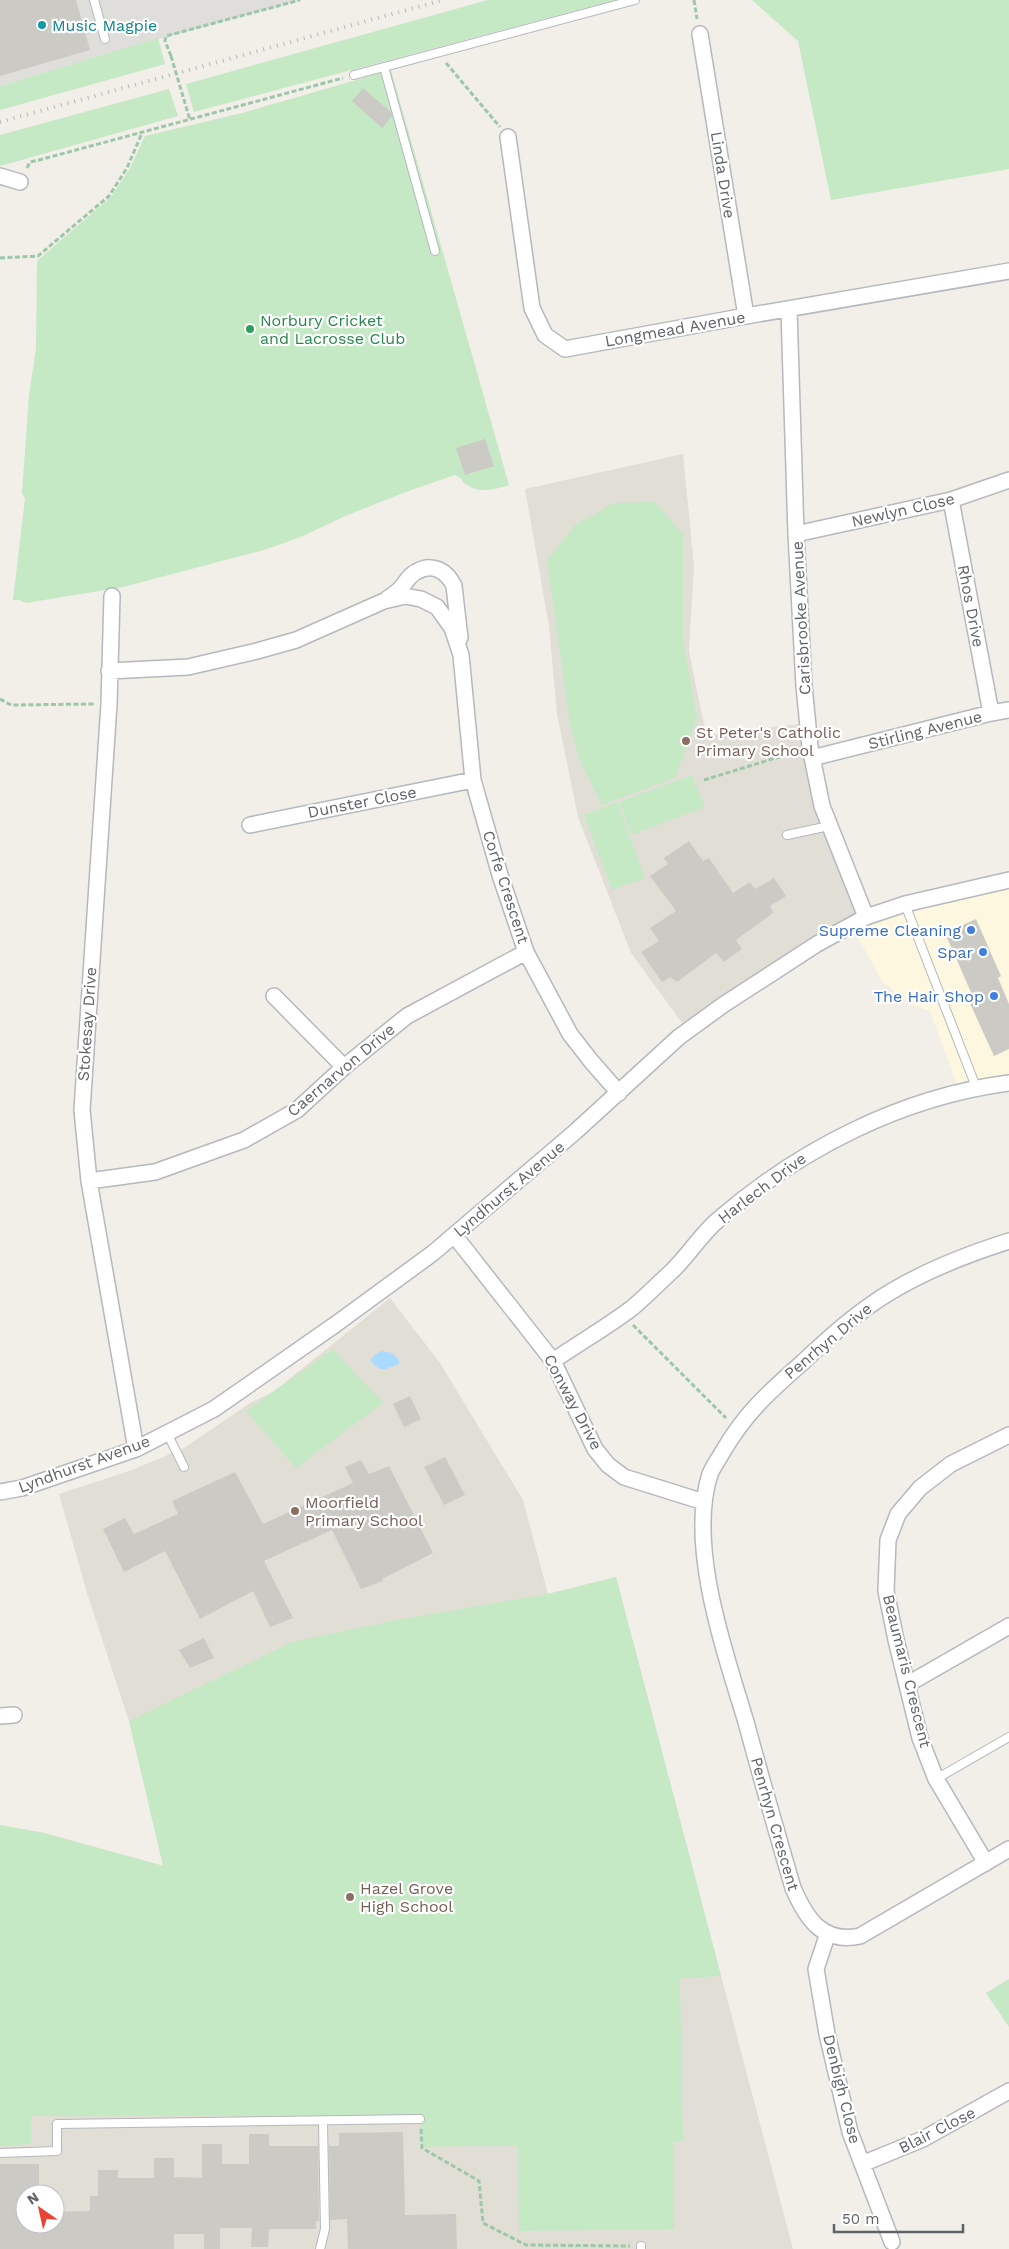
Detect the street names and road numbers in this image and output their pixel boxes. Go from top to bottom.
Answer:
street label: Linda Drive [707,130,739,220]
street label: Longmead Avenue [603,307,747,351]
street label: Newlyn Close [850,489,956,531]
street label: Carisbrooke Avenue [787,541,815,695]
street label: Rhos Drive [954,563,988,649]
street label: Stirling Avenue [866,707,984,753]
street label: Dunster Close [306,782,418,822]
street label: Corfe Crescent [479,828,533,946]
street label: Stokesay Drive [74,966,100,1082]
street label: Caernarvon Drive [283,1020,399,1120]
street label: Lyndhurst Avenue [450,1137,568,1241]
street label: Harlech Drive [714,1149,810,1227]
street label: Penrhyn Drive [780,1299,876,1383]
street label: Conway Drive [540,1351,606,1453]
street label: Lyndhurst Avenue [16,1431,152,1497]
street label: Beaumaris Crescent [879,1592,935,1750]
street label: Penrhyn Crescent [747,1755,803,1893]
street label: Denbigh Close [819,2032,865,2146]
street label: Blair Close [896,2103,978,2157]

